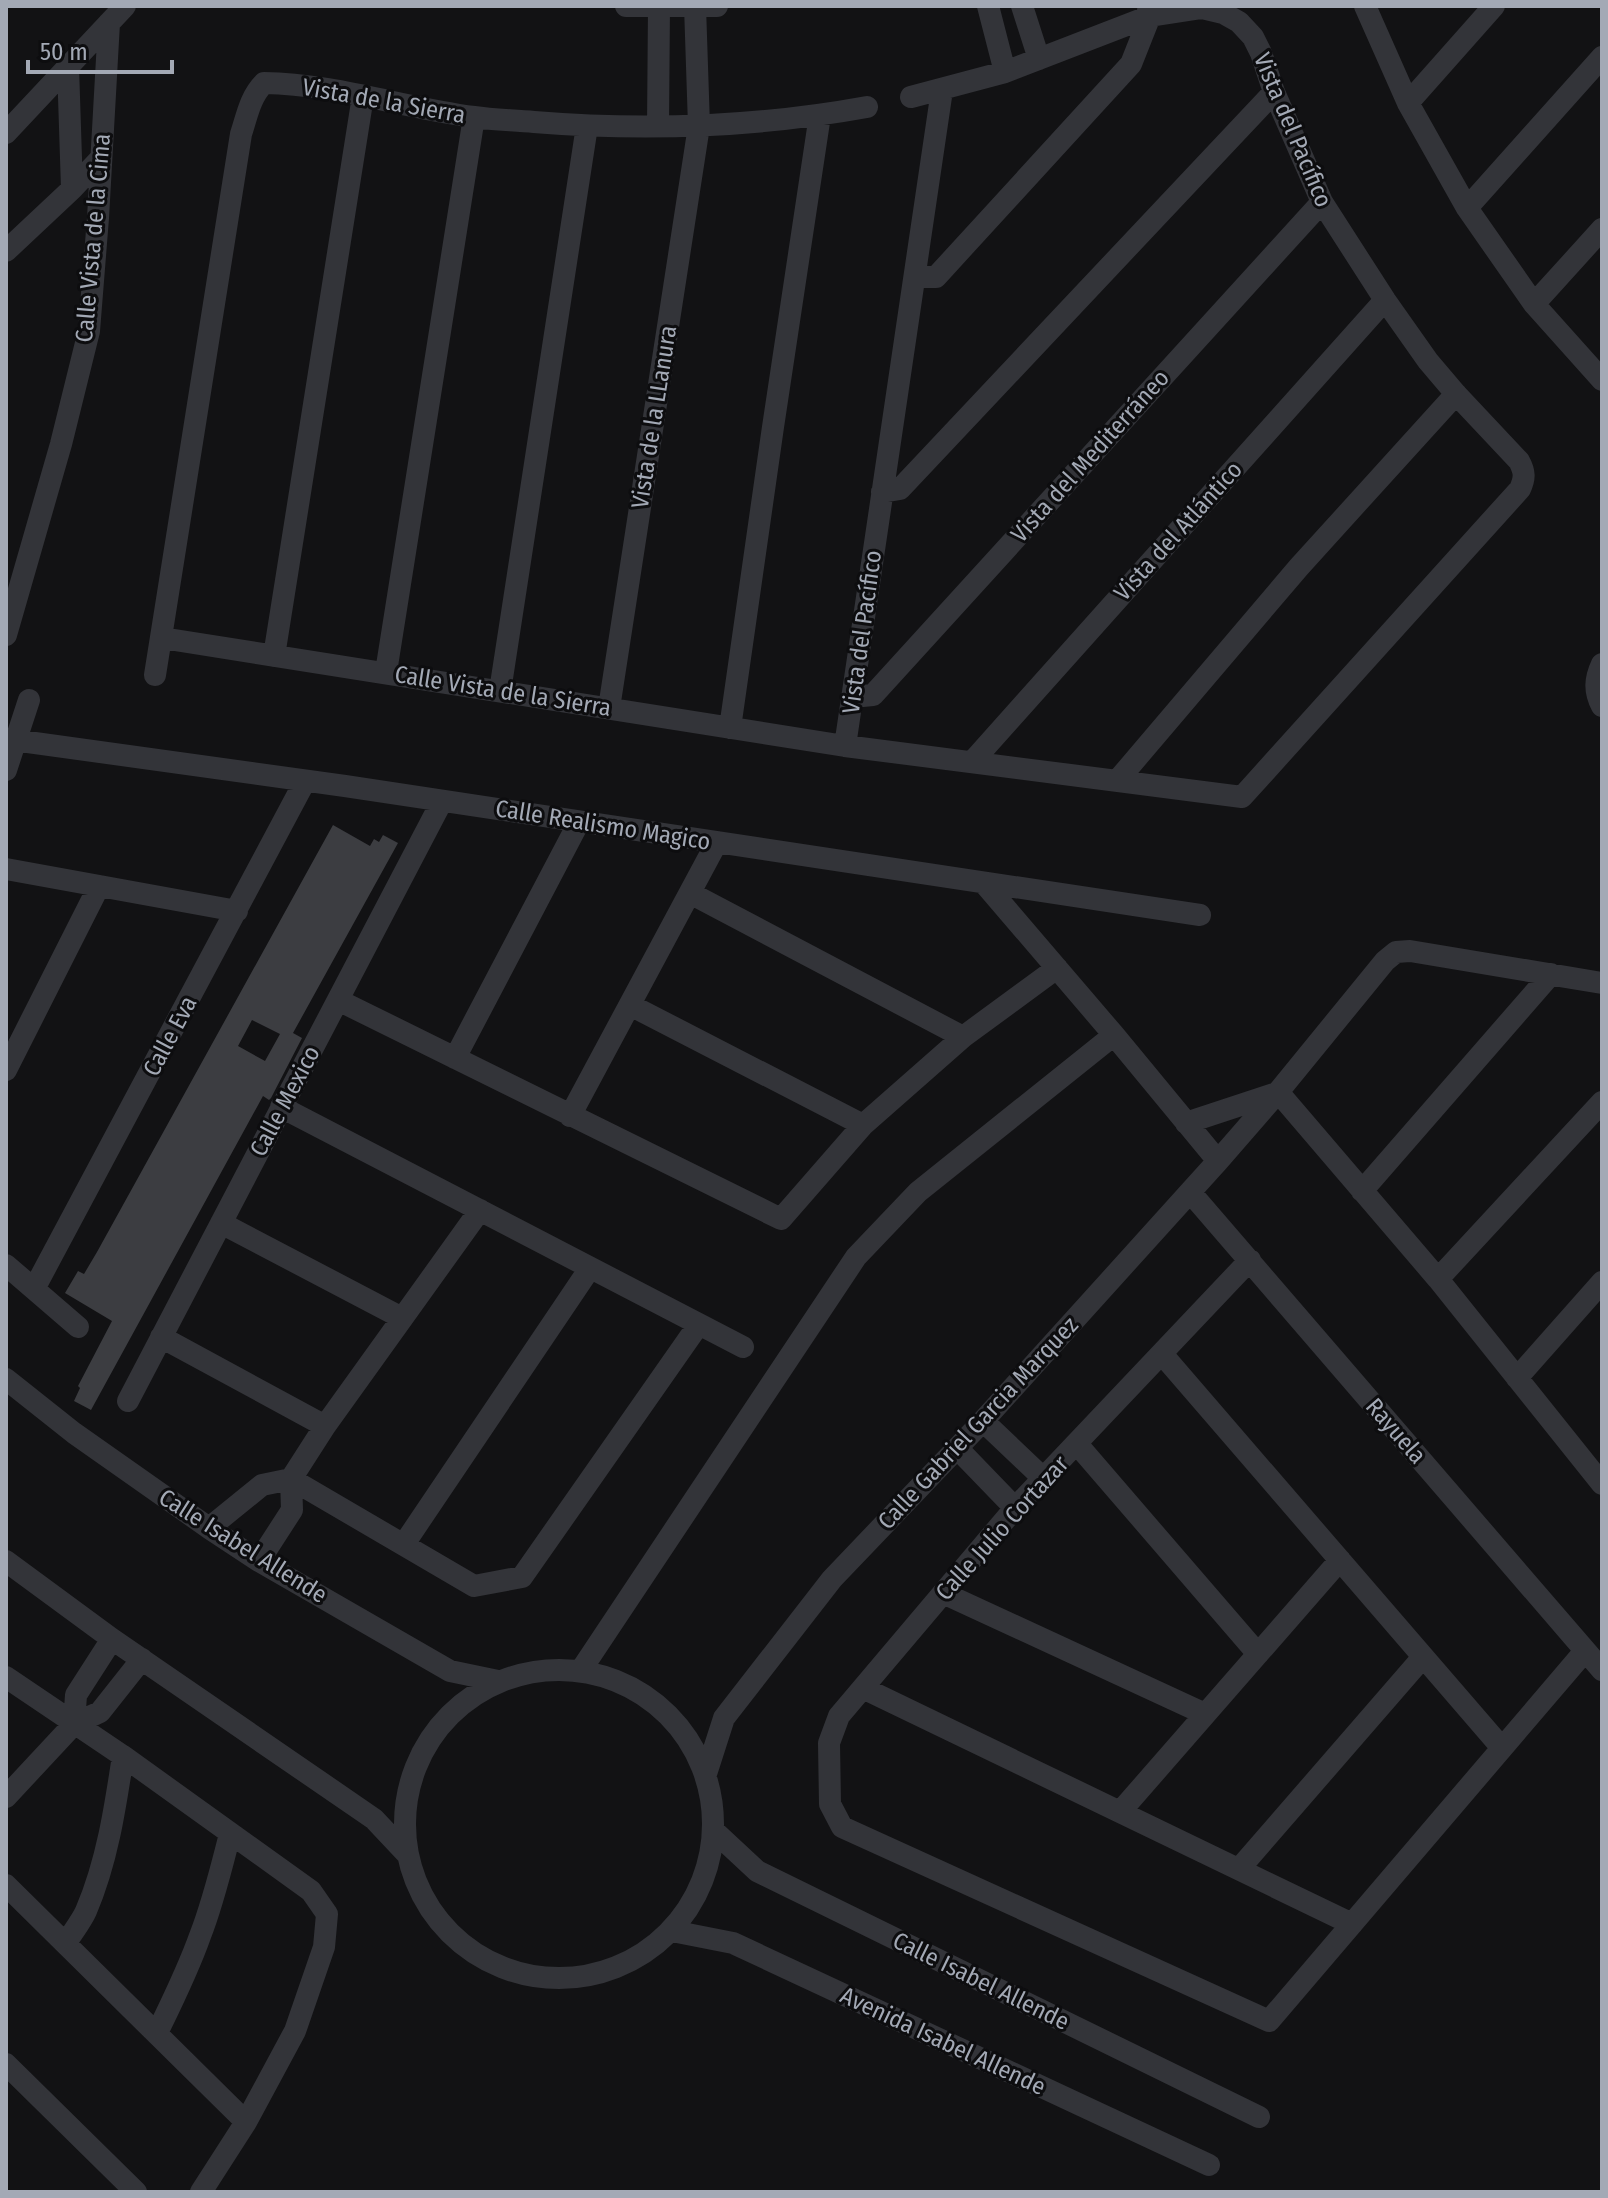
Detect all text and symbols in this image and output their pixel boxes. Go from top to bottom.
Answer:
scale bar [28,24,172,74]
text: 50 m [40,38,88,66]
street label: Vista del Pacífico [1248,49,1338,211]
street label: Vista de la Sierra [300,73,468,129]
street label: Calle Vista de la Cima [70,132,116,344]
street label: Vista de la LLanura [626,323,682,511]
street label: Vista del Mediterráneo [1005,364,1175,548]
street label: Vista del Atlántico [1108,456,1248,606]
street label: Vista del Pacífico [837,549,887,715]
street label: Calle Vista de la Sierra [393,660,613,722]
street label: Calle Realismo Magico [494,794,712,856]
street label: Calle Eva [137,991,203,1081]
street label: Calle Mexico [244,1041,326,1161]
street label: Calle Gabriel Garcia Marquez [872,1311,1084,1535]
street label: Rayuela [1360,1393,1432,1469]
street label: Calle Julio Cortazar [930,1450,1075,1606]
street label: Calle Isabel Allende [154,1483,332,1609]
street label: Calle Isabel Allende [888,1926,1074,2036]
street label: Avenida Isabel Allende [836,1981,1050,2101]

